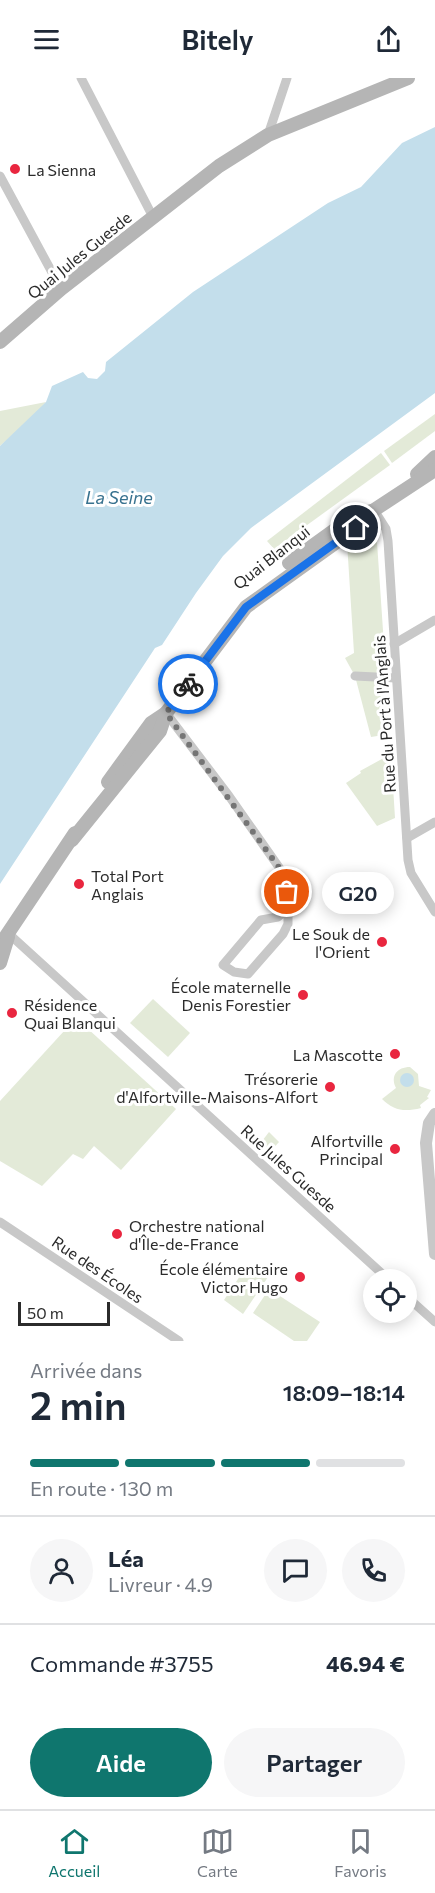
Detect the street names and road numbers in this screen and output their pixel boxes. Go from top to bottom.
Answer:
street label: Quai Jules Guesde [23,207,135,303]
street label: Quai Blanqui [229,521,313,593]
street label: Rue du Port à l'Anglais [369,634,399,794]
street label: Rue Jules Guesde [237,1120,341,1216]
street label: Rue des Écoles [49,1232,147,1306]

